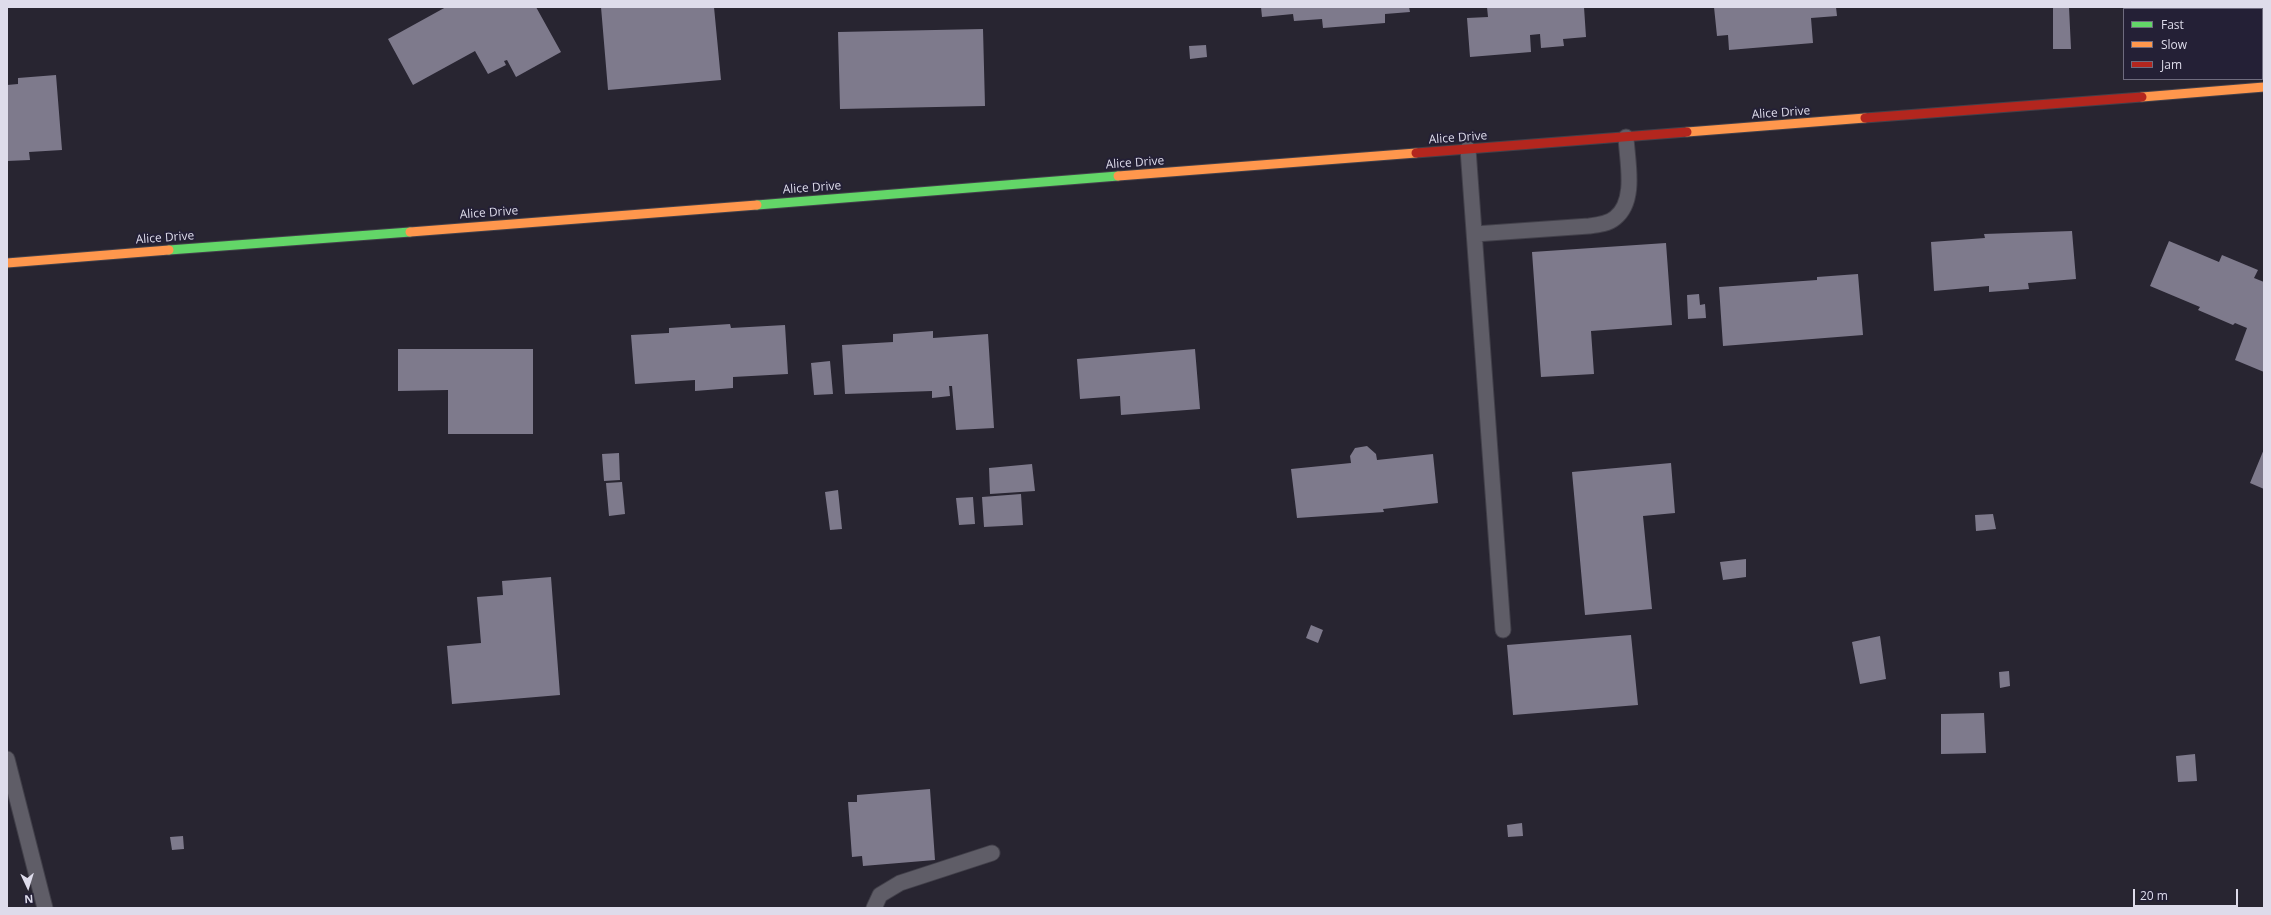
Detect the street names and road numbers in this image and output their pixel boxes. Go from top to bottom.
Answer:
street label: Alice Drive [1751,104,1811,122]
street label: Alice Drive [1428,129,1488,147]
street label: Alice Drive [1105,154,1165,172]
street label: Alice Drive [782,179,842,197]
street label: Alice Drive [459,204,519,222]
street label: Alice Drive [135,229,195,247]

